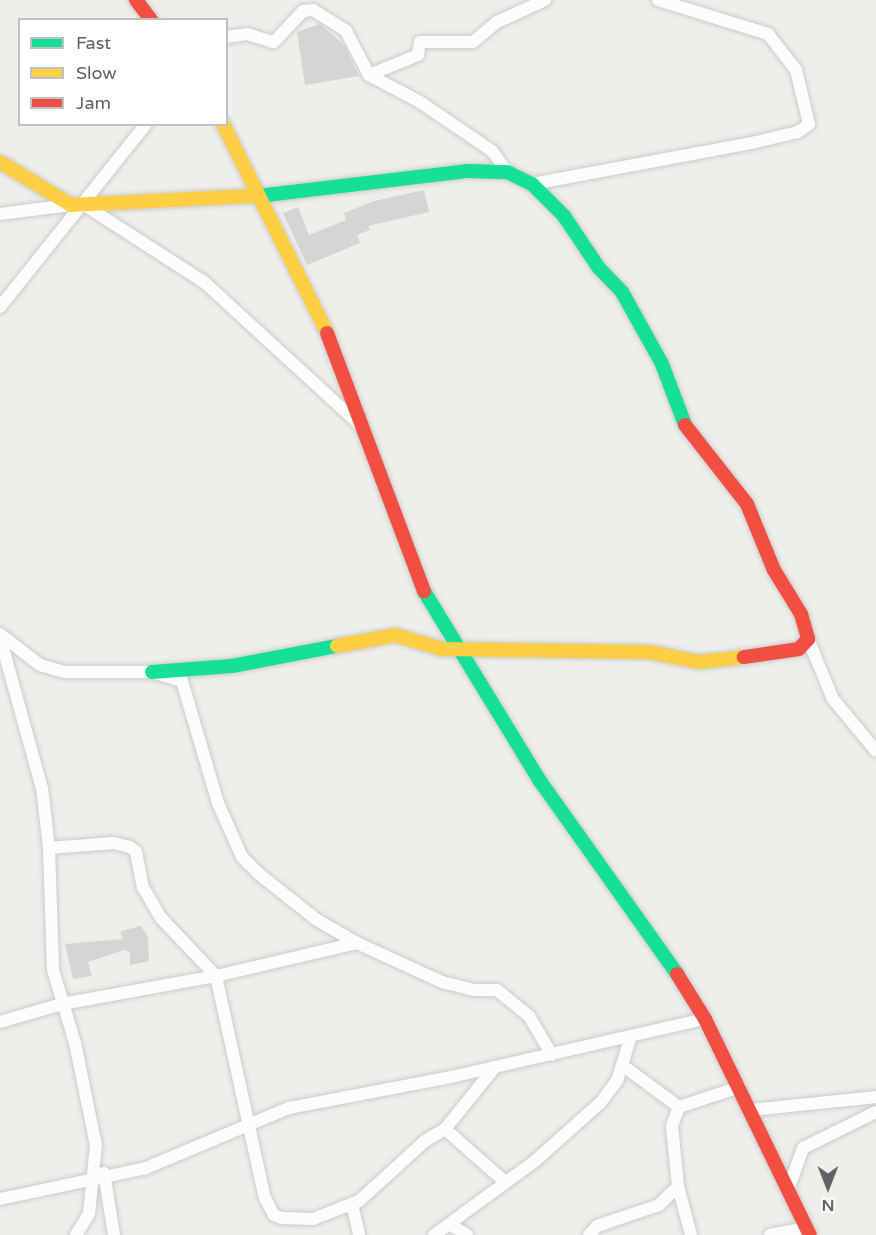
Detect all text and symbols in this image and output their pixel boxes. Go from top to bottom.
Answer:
legend [18,18,228,126]
text: Fast [76,32,111,54]
text: Slow [76,62,117,84]
text: Jam [76,92,111,114]
north arrow [798,1157,858,1217]
text: N [822,1195,834,1215]

